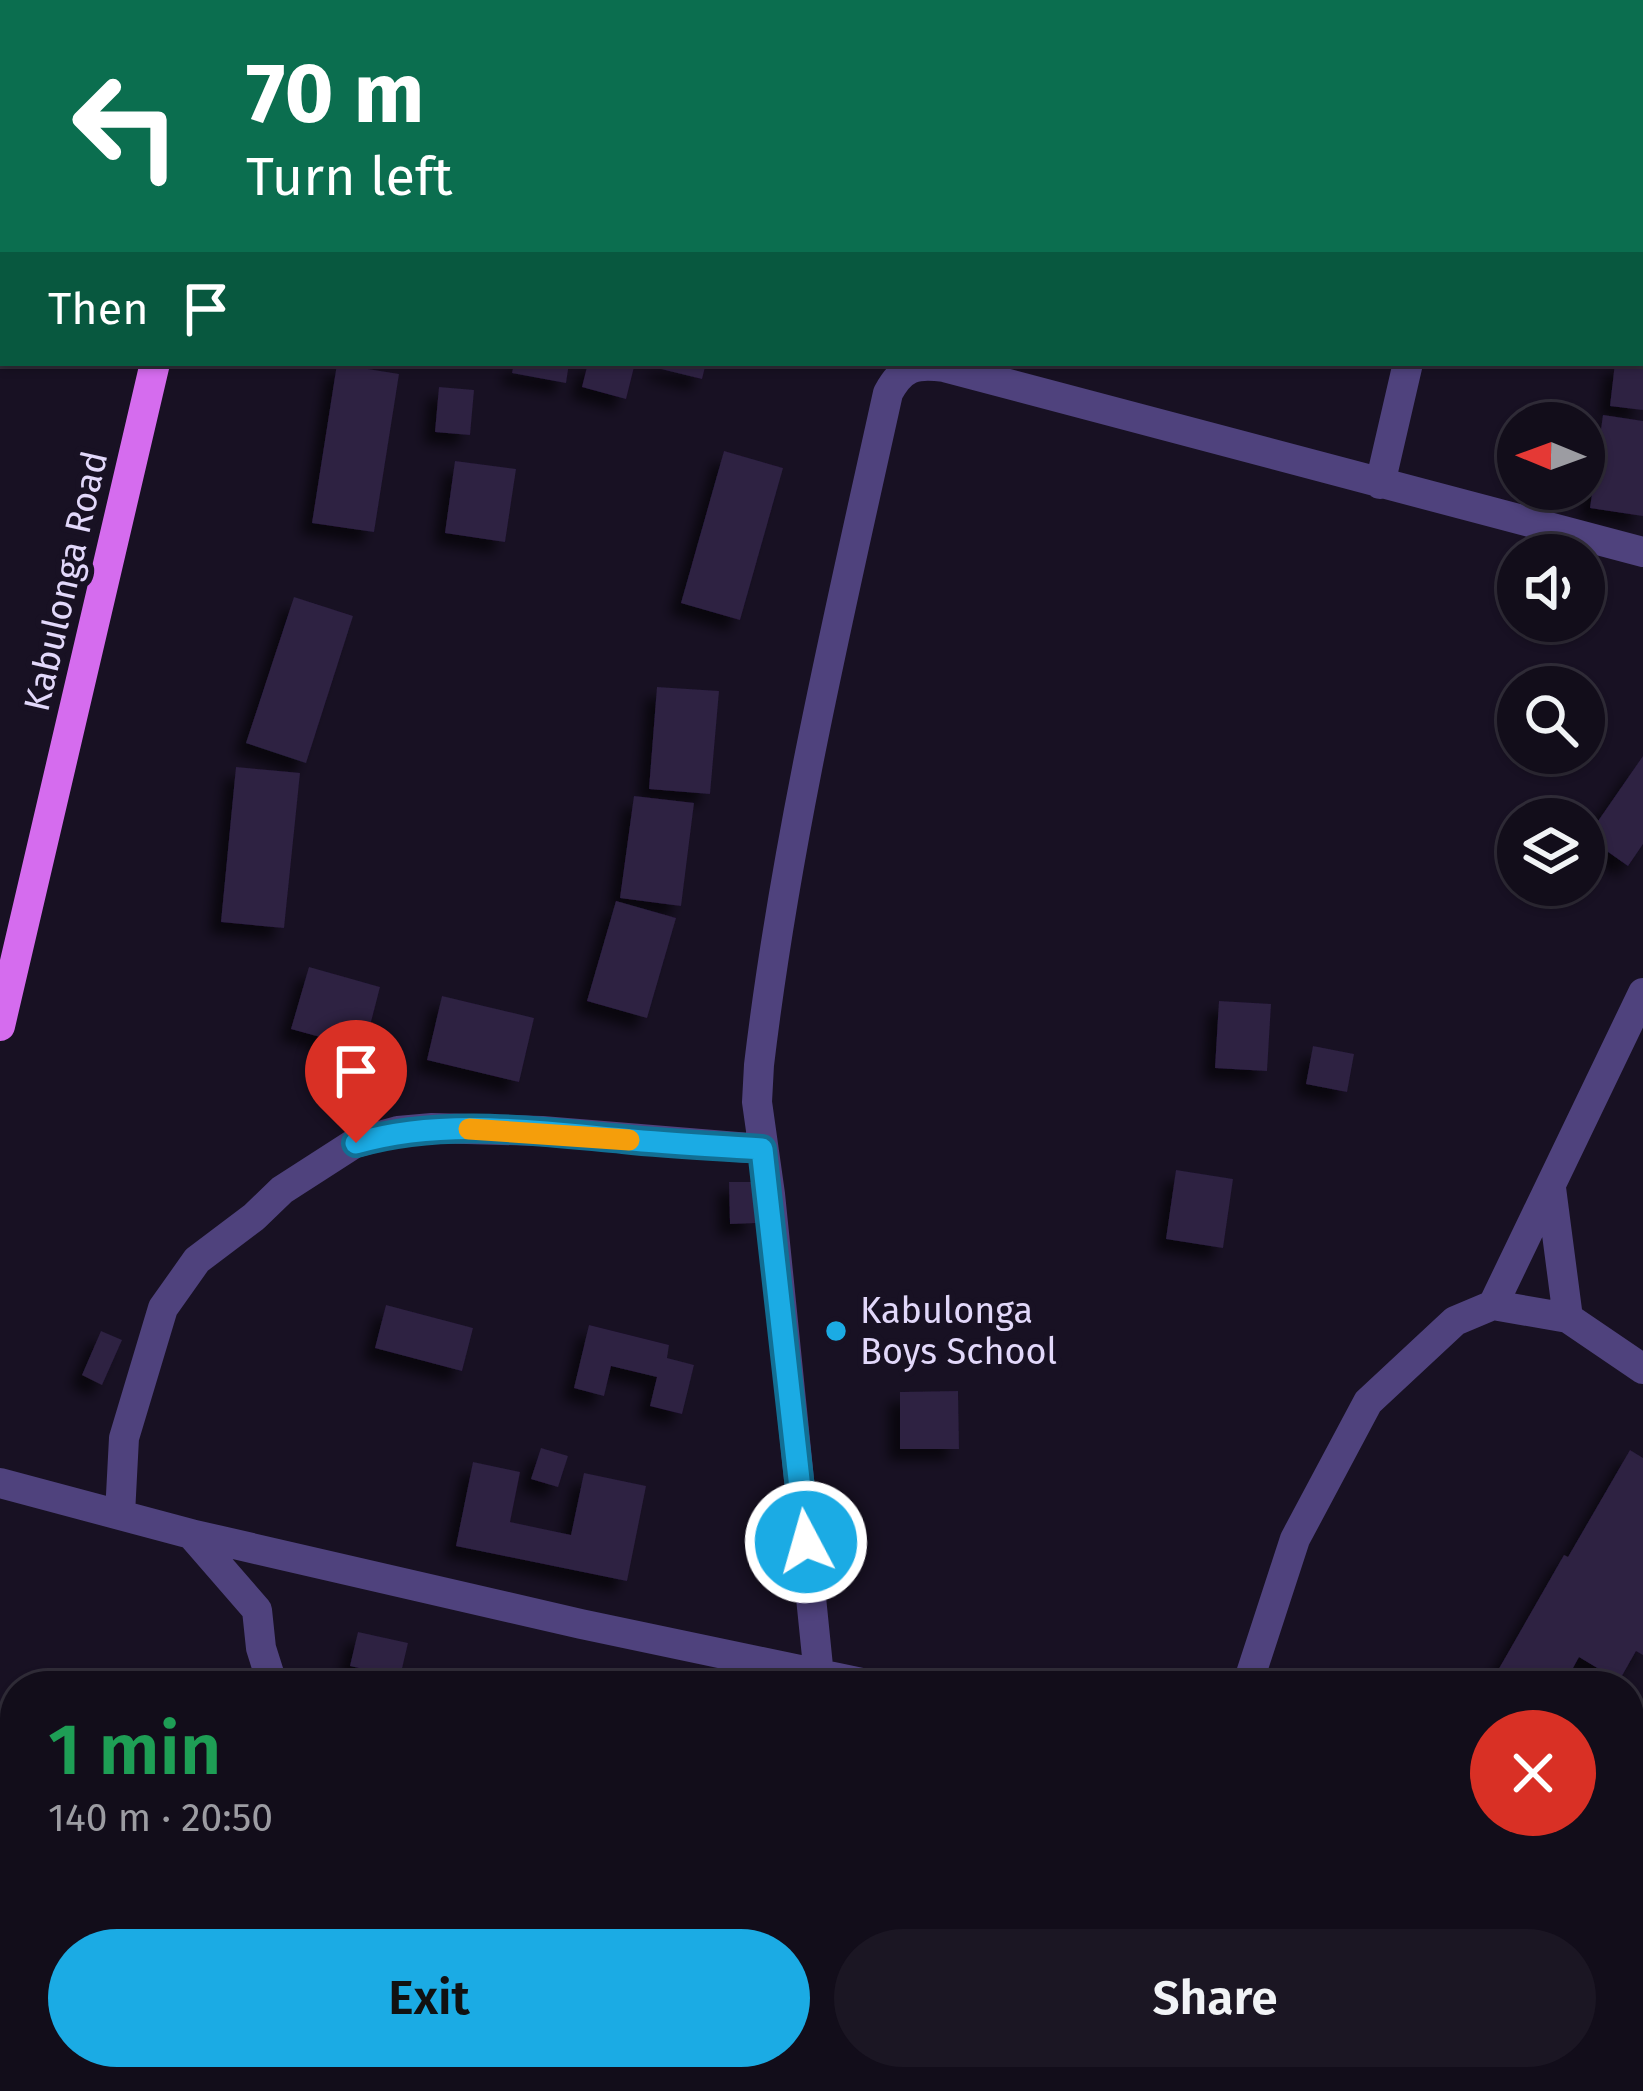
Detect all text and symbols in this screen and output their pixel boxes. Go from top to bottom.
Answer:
text: 70 m [246,43,424,144]
icon: left [48,48,204,204]
text: Turn left [246,145,453,209]
icon: arrive [173,276,239,342]
text: Then [48,282,149,336]
north arrow [1497,402,1605,510]
map controls [1497,402,1605,906]
street label: Kabulonga Road [15,447,117,716]
button: sound [1497,534,1605,642]
button: search [1497,666,1605,774]
button: layers [1497,798,1605,906]
pin [305,1020,407,1143]
icon: arrive [323,1038,389,1104]
place label: Kabulonga Boys School [860,1289,1057,1374]
marker: Kabulonga Boys School [823,1318,849,1344]
position arrow [743,1479,869,1605]
text: 1 min [48,1707,221,1793]
button: close [1470,1710,1596,1836]
text: 140 m · 20:50 [48,1795,273,1841]
button: Exit [48,1929,810,2067]
button: Share [834,1929,1596,2067]

